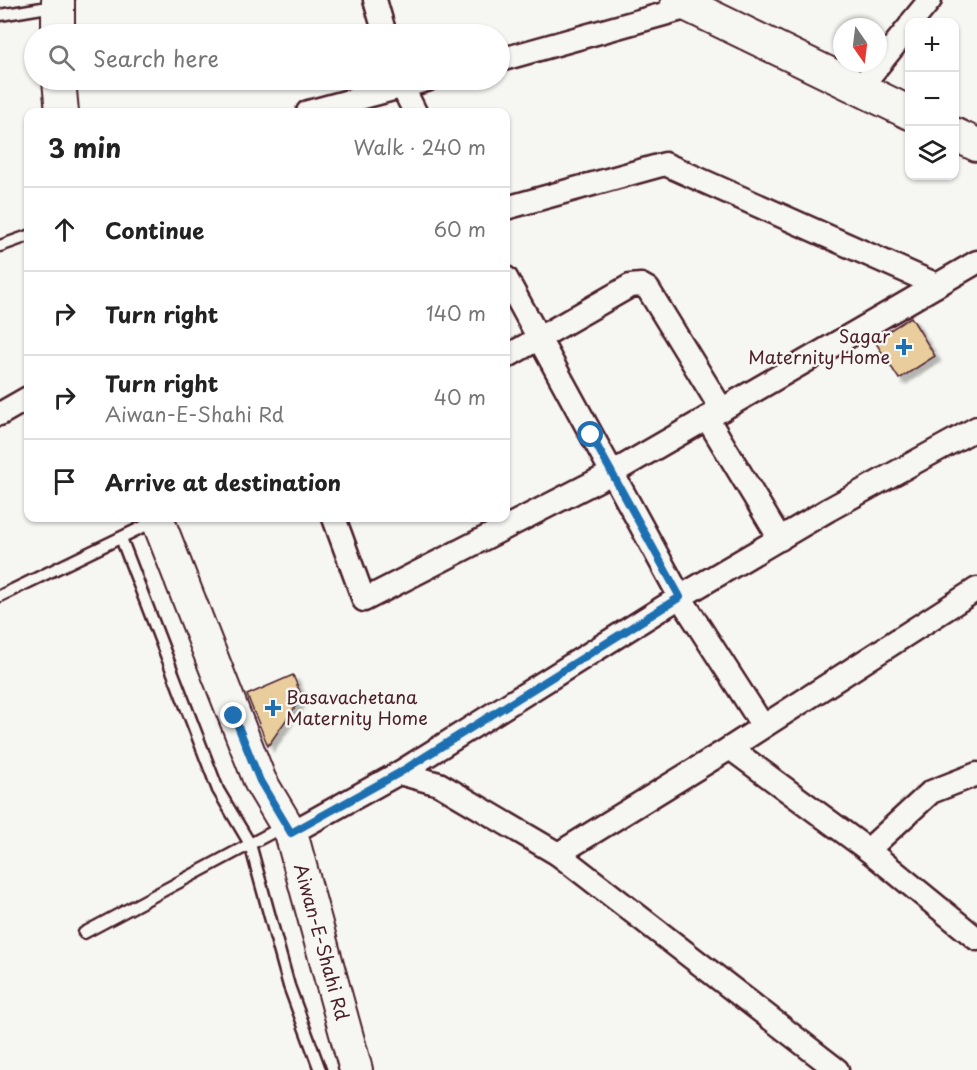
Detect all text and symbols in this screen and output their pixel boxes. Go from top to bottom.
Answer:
north arrow [833,18,887,72]
map controls [905,18,959,180]
button: + [905,18,959,72]
search box [24,24,510,90]
icon: search [45,41,78,74]
text: Search here [93,41,219,74]
button: − [905,72,959,126]
button: layers [905,126,959,180]
text: 3 min [48,128,121,167]
text: Walk · 240 m [353,132,486,162]
icon: ahead [48,213,81,246]
text: Continue [105,213,204,246]
text: 60 m [434,214,486,244]
icon: right [48,297,81,330]
text: Turn right [105,297,218,330]
text: 140 m [426,298,486,328]
place label: Sagar Maternity Home [748,322,891,370]
marker: Sagar Maternity Home [895,338,913,356]
text: Turn right [105,366,218,399]
icon: right [48,381,81,414]
text: 40 m [434,382,486,412]
text: Aiwan-E-Shahi Rd [105,399,284,429]
route start [577,421,603,447]
icon: arrive [48,465,81,498]
text: Arrive at destination [105,465,341,498]
place label: Basavachetana Maternity Home [286,683,428,731]
marker: Basavachetana Maternity Home [264,699,282,717]
route end [220,702,246,728]
street label: Aiwan-E-Shahi Rd [288,860,357,1023]

